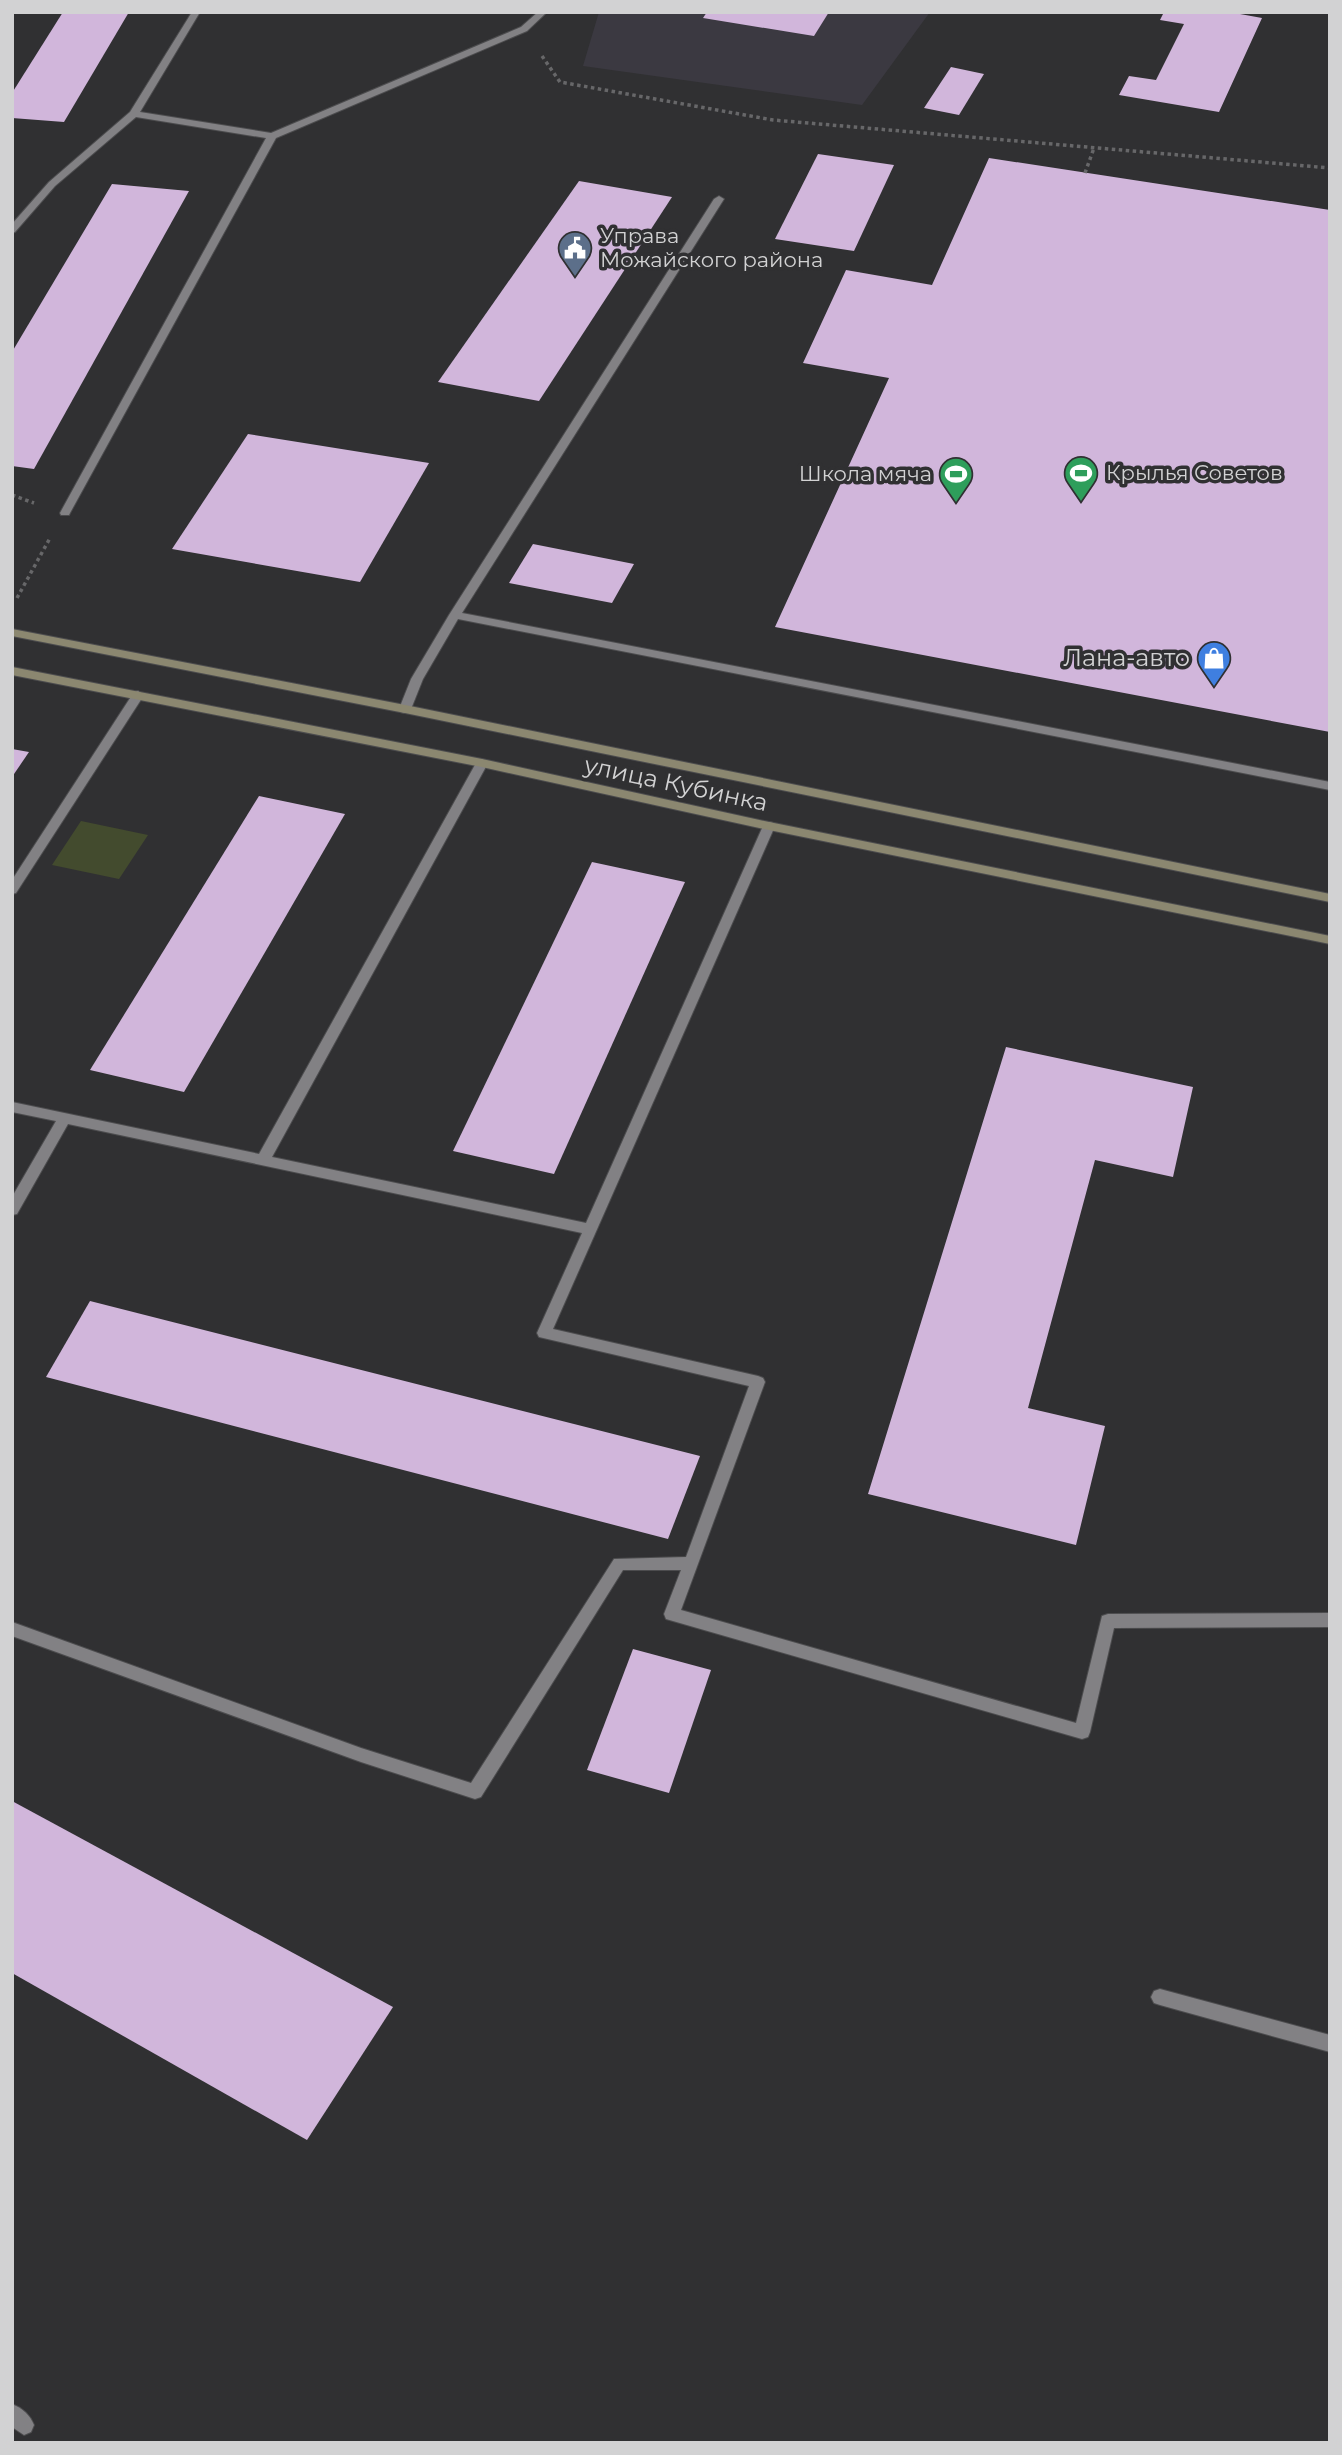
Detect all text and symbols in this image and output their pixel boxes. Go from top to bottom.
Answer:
place label: Управа Можайского района [600,223,823,272]
public building icon: Управа Можайского района [556,229,594,278]
sports icon: Крылья Советов [1062,454,1100,503]
sports icon: Школа мяча [937,455,975,504]
place label: Крылья Советов [1106,460,1283,485]
place label: Школа мяча [799,461,932,486]
shop icon: Лана-авто [1195,639,1233,688]
place label: Лана-авто [1063,643,1190,672]
street label: улица Кубинка [581,750,771,817]

